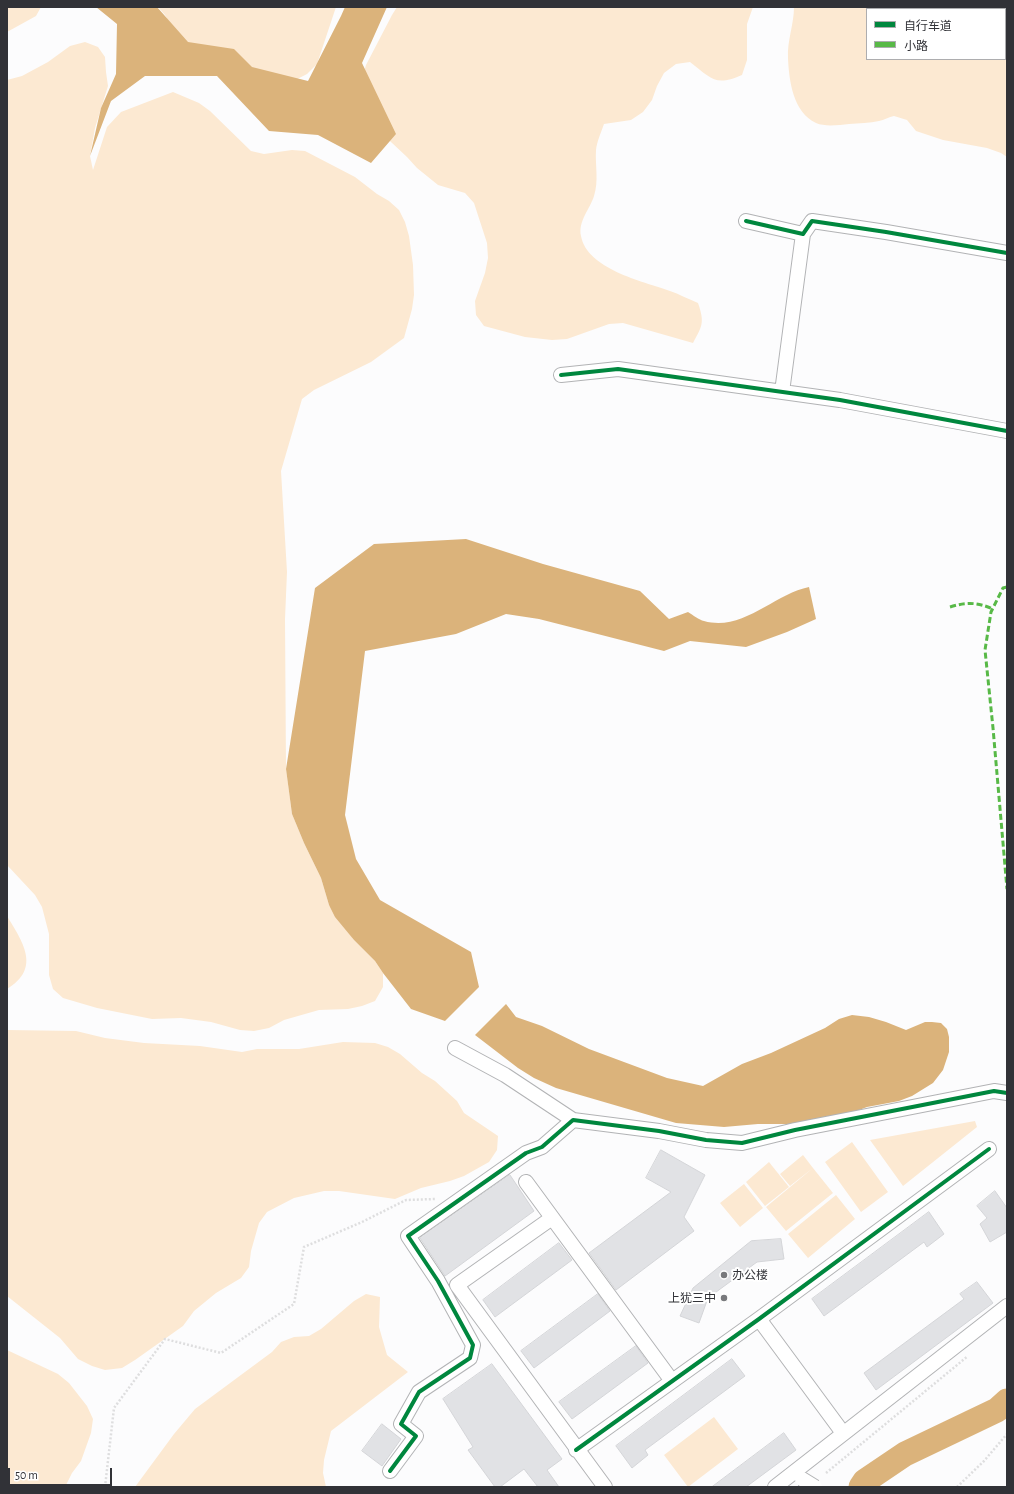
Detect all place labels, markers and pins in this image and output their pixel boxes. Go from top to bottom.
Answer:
place label: 办公楼 [732,1268,768,1282]
marker: 办公楼 [719,1270,729,1280]
place label: 上犹三中 [668,1291,716,1305]
marker: 上犹三中 [719,1293,729,1303]

